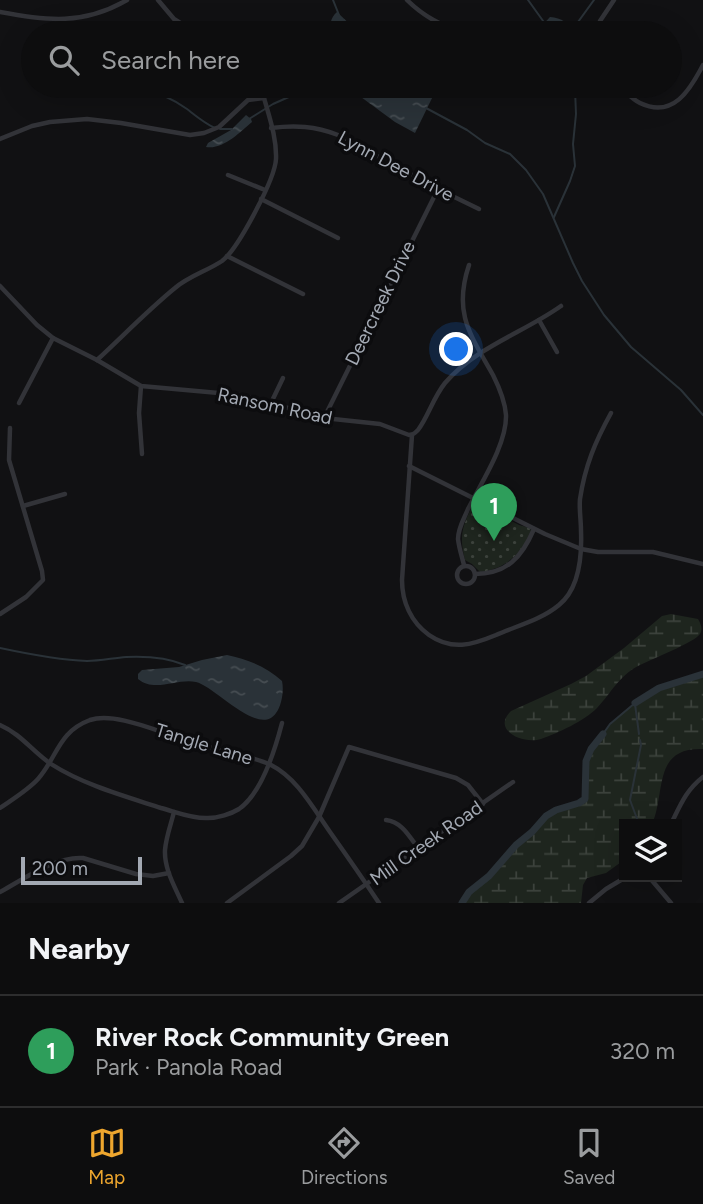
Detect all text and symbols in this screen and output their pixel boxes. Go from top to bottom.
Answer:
search box [21,21,682,98]
icon: search [45,41,83,79]
text: Search here [101,44,240,76]
street label: Lynn Dee Drive [334,126,458,206]
street label: Deercreek Drive [340,237,420,369]
your location [439,332,473,366]
street label: Ransom Road [216,383,334,429]
pin: 1 [471,483,517,541]
street label: Tangle Lane [153,718,255,770]
street label: Mill Creek Road [365,796,487,890]
map controls [619,819,682,882]
button: layers [619,819,682,882]
scale bar [21,854,142,886]
text: 200 m [32,857,88,880]
text: Nearby [28,930,130,967]
text: River Rock Community Green [95,1021,449,1053]
text: 1 [46,1037,56,1065]
text: 320 m [610,1037,675,1065]
text: Park · Panola Road [95,1053,282,1081]
tab: Map [88,1124,126,1189]
tab: Directions [301,1124,388,1189]
tab: Saved [563,1124,615,1189]

